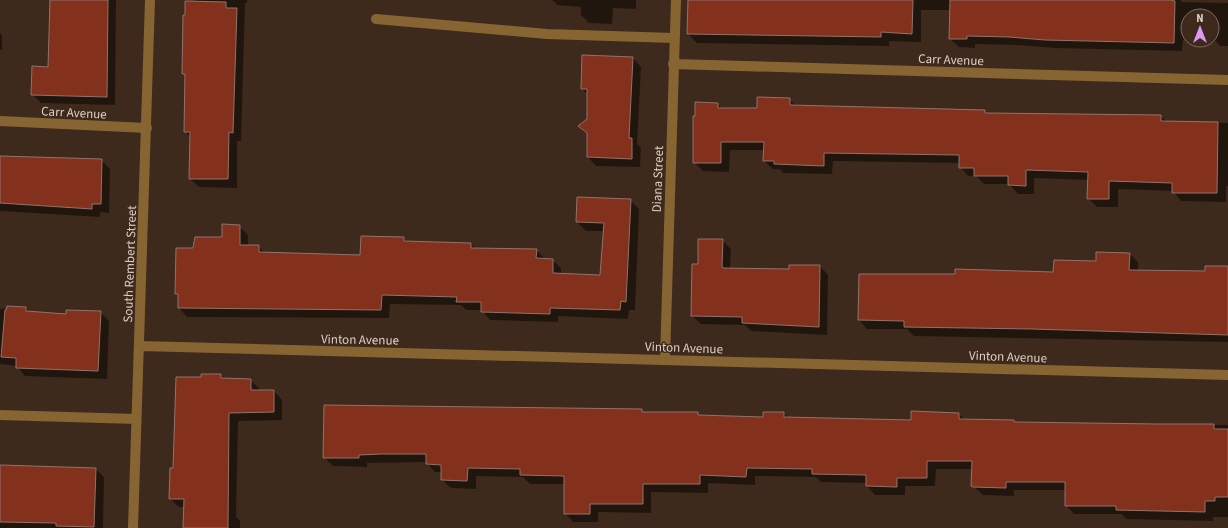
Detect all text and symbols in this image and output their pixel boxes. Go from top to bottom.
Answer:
north arrow [1180,8,1220,48]
text: N [1196,11,1204,26]
street label: Carr Avenue [918,50,984,70]
street label: Carr Avenue [41,102,107,124]
street label: Diana Street [648,145,668,213]
street label: South Rembert Street [119,204,141,323]
street label: Vinton Avenue [321,330,399,350]
street label: Vinton Avenue [645,338,723,358]
street label: Vinton Avenue [969,347,1047,367]

